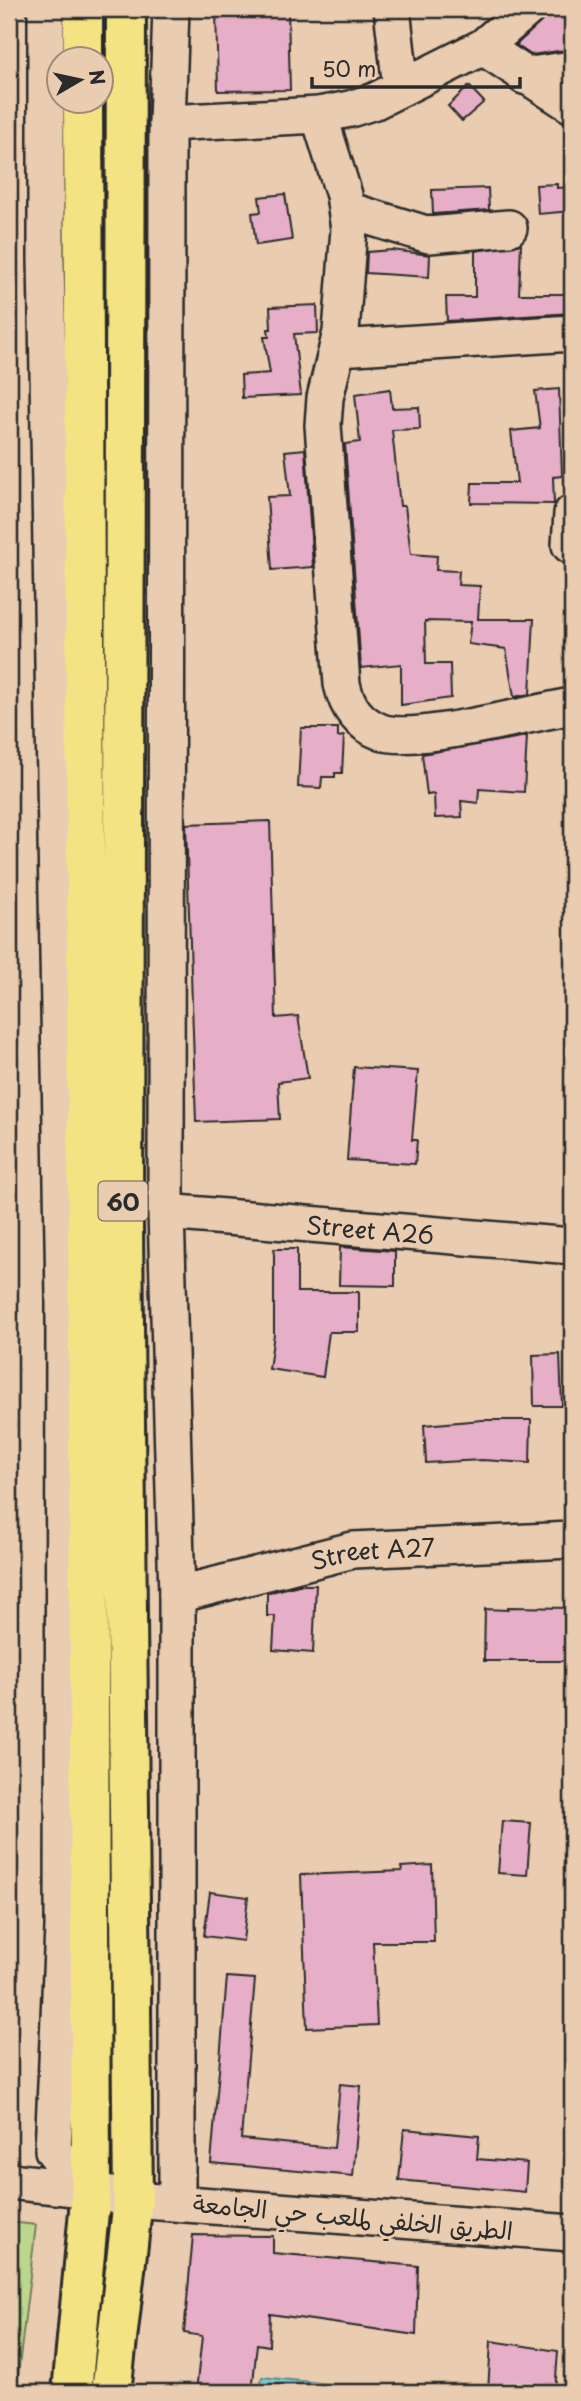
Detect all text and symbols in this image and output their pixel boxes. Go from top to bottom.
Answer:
north arrow [46,46,116,116]
scale bar [312,46,520,90]
text: 50 m [322,52,376,84]
text: N [83,68,113,87]
road number: 60 [99,1182,148,1220]
street label: Street A26 [305,1206,436,1252]
street label: Street A27 [307,1528,436,1578]
street label: الطريق الخلفي لملعب حي الجامعة [191,2184,514,2253]

